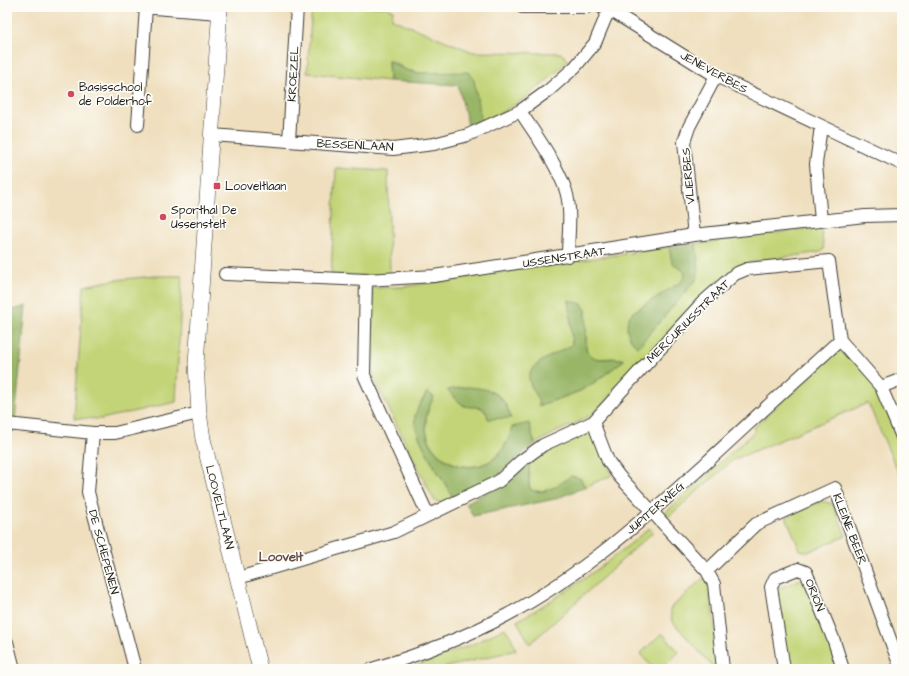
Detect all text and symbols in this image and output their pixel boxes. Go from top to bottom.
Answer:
street label: KROEZEL [284,45,303,102]
street label: JENEVERBES [677,47,751,98]
place label: Basisschool de Polderhof [79,79,153,110]
marker: Basisschool de Polderhof [66,89,76,99]
street label: BESSENLAAN [316,135,394,156]
street label: VLIERBES [678,147,699,205]
place label: Looveltlaan [225,178,286,195]
marker: Looveltlaan [212,181,222,191]
place label: Sporthal De Ussenstelt [171,202,237,233]
marker: Sporthal De Ussenstelt [158,212,168,222]
street label: USSENSTRAAT [522,242,607,272]
street label: MERCURIUSSTRAAT [643,275,734,367]
street label: LOOVELTLAAN [201,463,238,551]
street label: JUPITERWEG [622,478,689,539]
street label: KLEINE BEER [828,491,871,567]
street label: DE SCHEPENEN [84,508,123,597]
district label: Loovelt [259,548,304,566]
street label: ORION [800,576,829,615]

